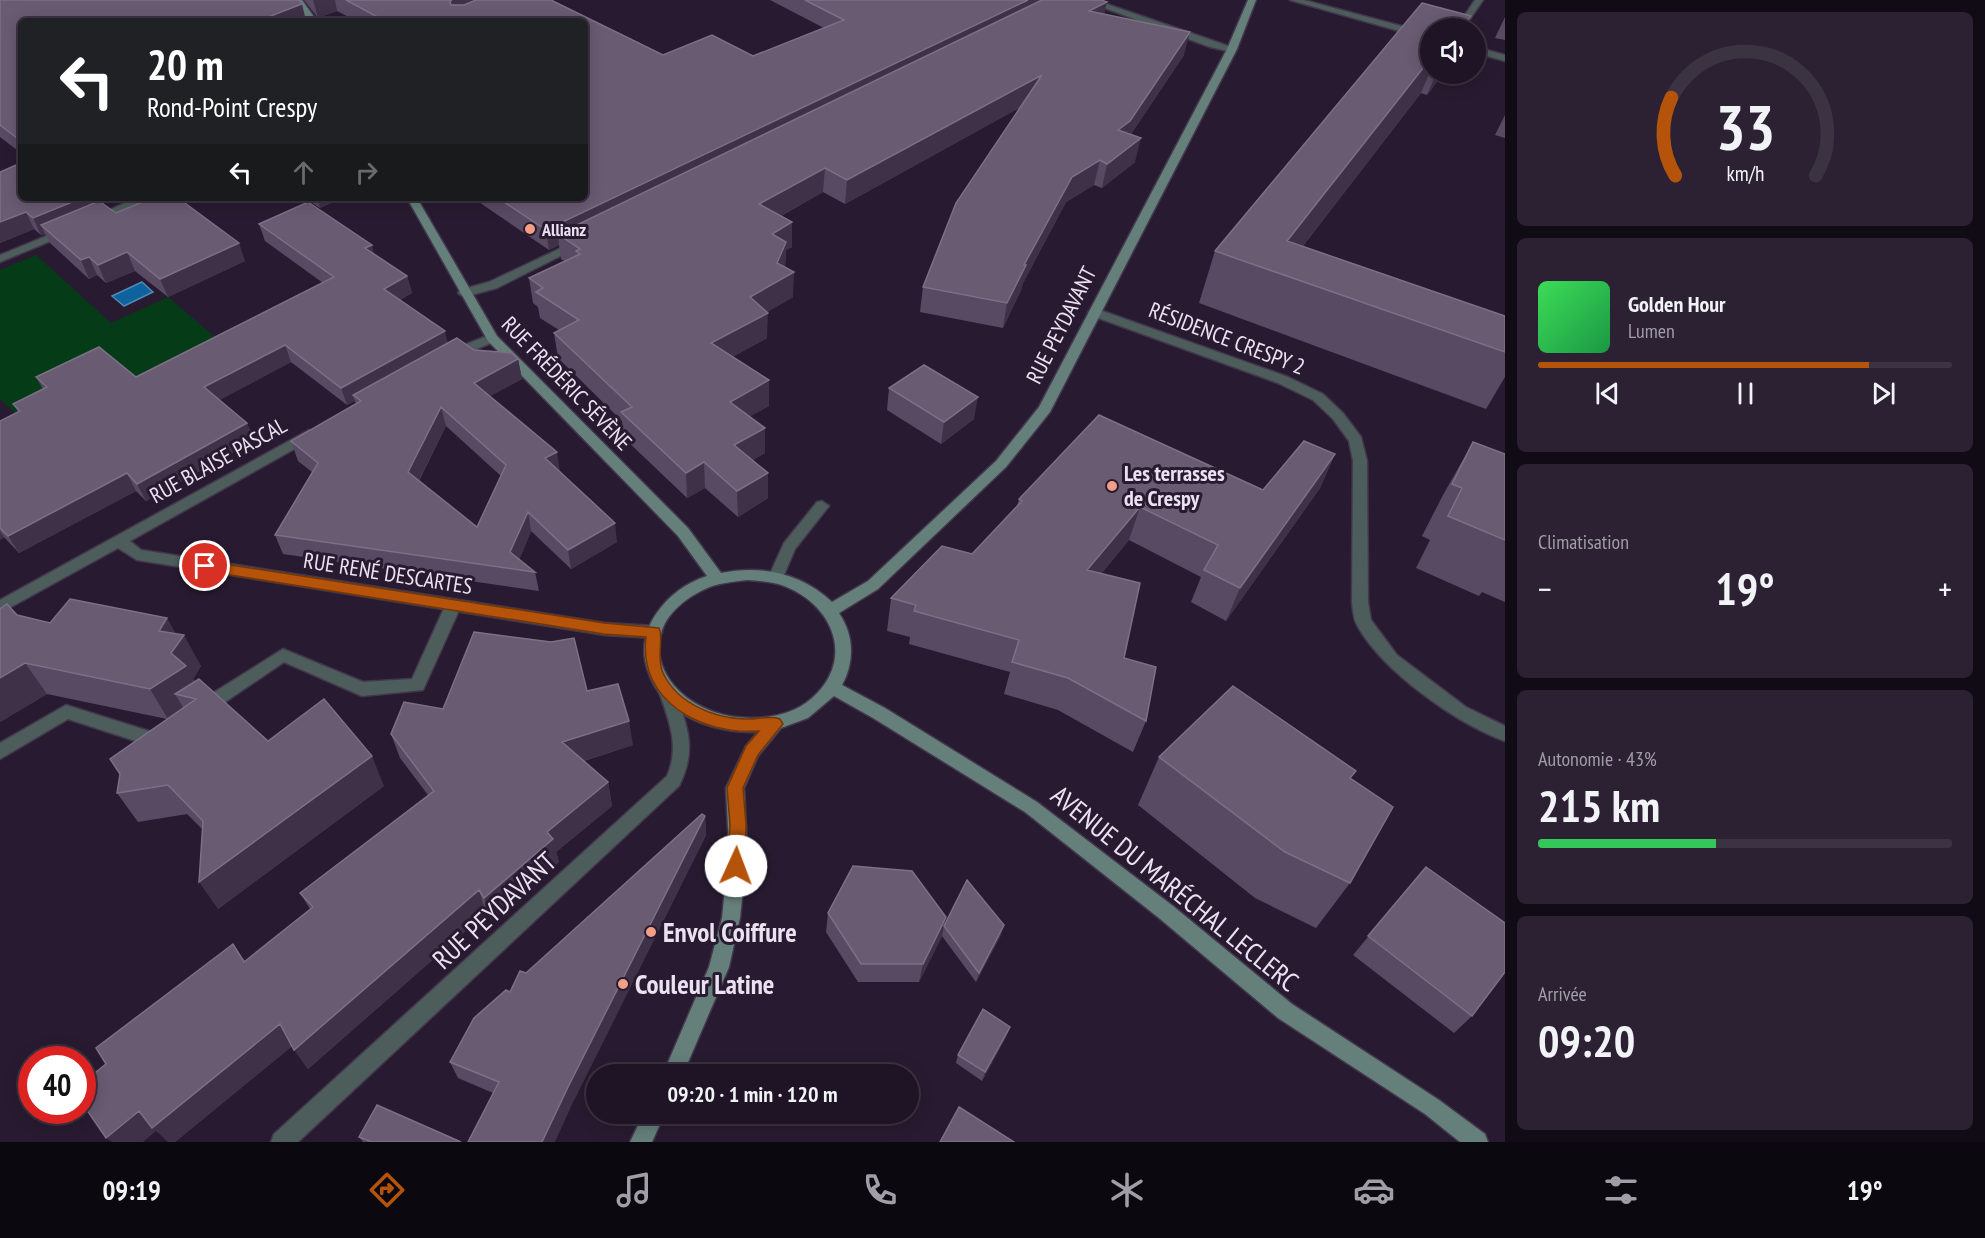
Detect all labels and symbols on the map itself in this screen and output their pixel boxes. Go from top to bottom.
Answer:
place label: Allianz [541,218,586,241]
marker: Allianz [523,222,537,236]
street label: RUE PEYDAVANT [1020,262,1102,388]
street label: RÉSIDENCE CRESPY 2 [1145,295,1309,381]
street label: RUE FRÉDÉRIC SÉVÈNE [496,310,638,456]
street label: RUE BLAISE PASCAL [145,411,291,509]
place label: Les terrasses de Crespy [1124,459,1225,512]
marker: Les terrasses de Crespy [1105,479,1119,493]
pin [179,540,230,591]
street label: RUE RENÉ DESCARTES [302,546,474,600]
street label: AVENUE DU MARÉCHAL LECLERC [1045,778,1305,998]
position arrow [704,834,768,898]
street label: RUE PEYDAVANT [425,844,563,976]
place label: Envol Coiffure [663,915,797,949]
marker: Envol Coiffure [644,925,658,939]
place label: Couleur Latine [635,967,774,1001]
marker: Couleur Latine [616,977,630,991]
speed limit sign: 40 [18,1046,96,1124]

